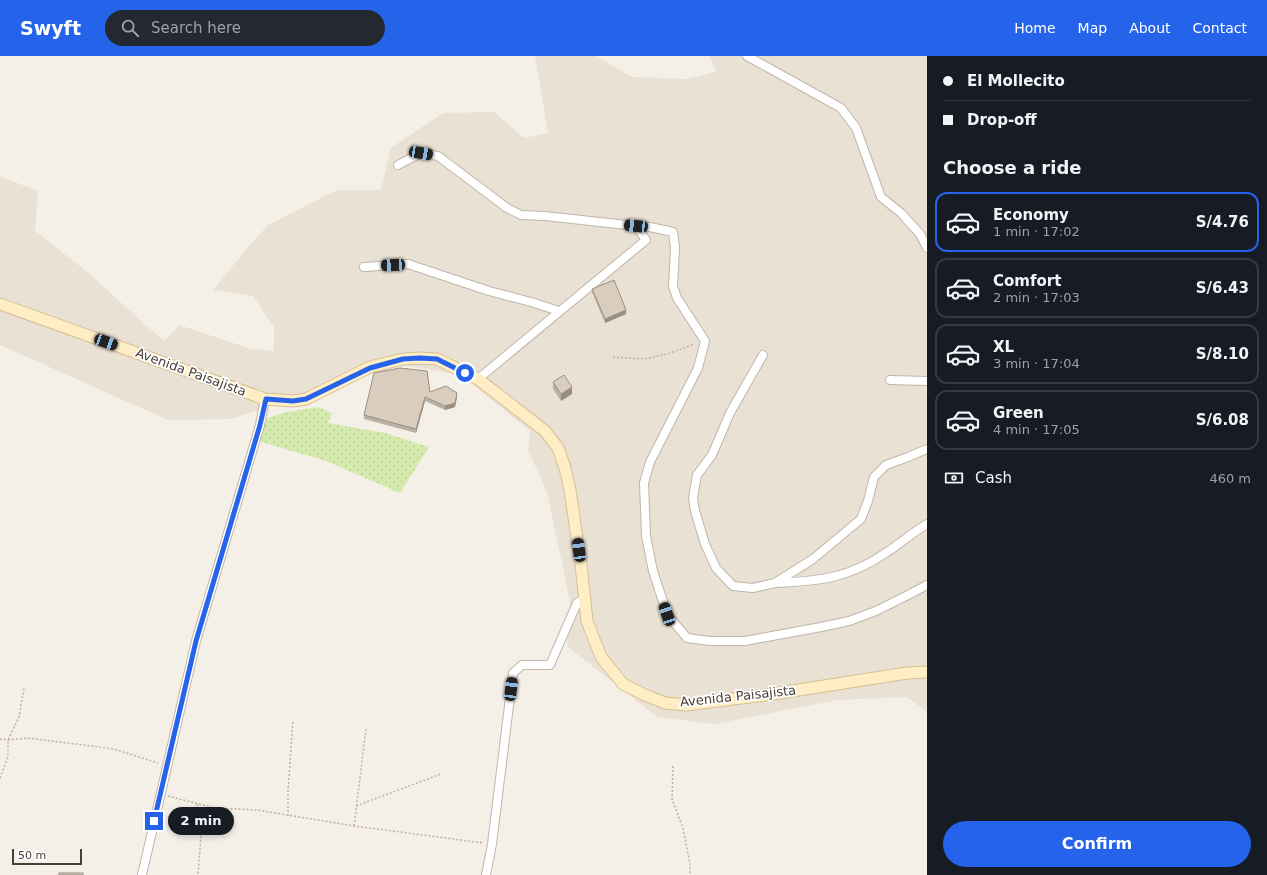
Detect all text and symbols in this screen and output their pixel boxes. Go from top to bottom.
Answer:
search box [105,10,385,46]
text: Swyft [20,17,81,39]
icon: search [119,17,141,39]
text: Search here [151,19,241,37]
text: Home [1014,20,1056,36]
text: Map [1078,20,1107,36]
text: About [1129,20,1171,36]
text: Contact [1193,20,1247,36]
text: El Mollecito [967,72,1065,90]
text: Drop-off [967,111,1037,129]
car [408,145,434,161]
text: Choose a ride [943,157,1082,178]
icon: car [945,204,981,240]
text: Economy [993,206,1069,224]
text: S/4.76 [1196,213,1249,231]
car [623,219,649,233]
text: 1 min · 17:02 [993,224,1080,239]
car [381,258,405,272]
icon: car [945,270,981,306]
text: Comfort [993,272,1061,290]
text: S/6.43 [1196,279,1249,297]
text: 2 min · 17:03 [993,290,1080,305]
car [93,332,119,352]
icon: car [945,336,981,372]
text: XL [993,338,1014,356]
street label: Avenida Paisajista [134,345,248,399]
text: S/8.10 [1196,345,1249,363]
text: 3 min · 17:04 [993,356,1080,371]
route start [456,364,474,382]
icon: car [945,402,981,438]
text: Green [993,404,1044,422]
text: S/6.08 [1196,411,1249,429]
text: 4 min · 17:05 [993,422,1080,437]
icon: cash [943,467,965,489]
text: Cash [975,469,1012,487]
text: 460 m [1209,471,1251,486]
car [571,537,587,563]
car [657,601,677,627]
car [504,676,518,702]
street label: Avenida Paisajista [679,682,797,710]
callout: 2 min [168,807,234,835]
route end [145,812,163,830]
text: 2 min [181,813,221,828]
button: Confirm [943,821,1251,867]
scale bar [12,847,82,866]
text: 50 m [18,849,46,862]

